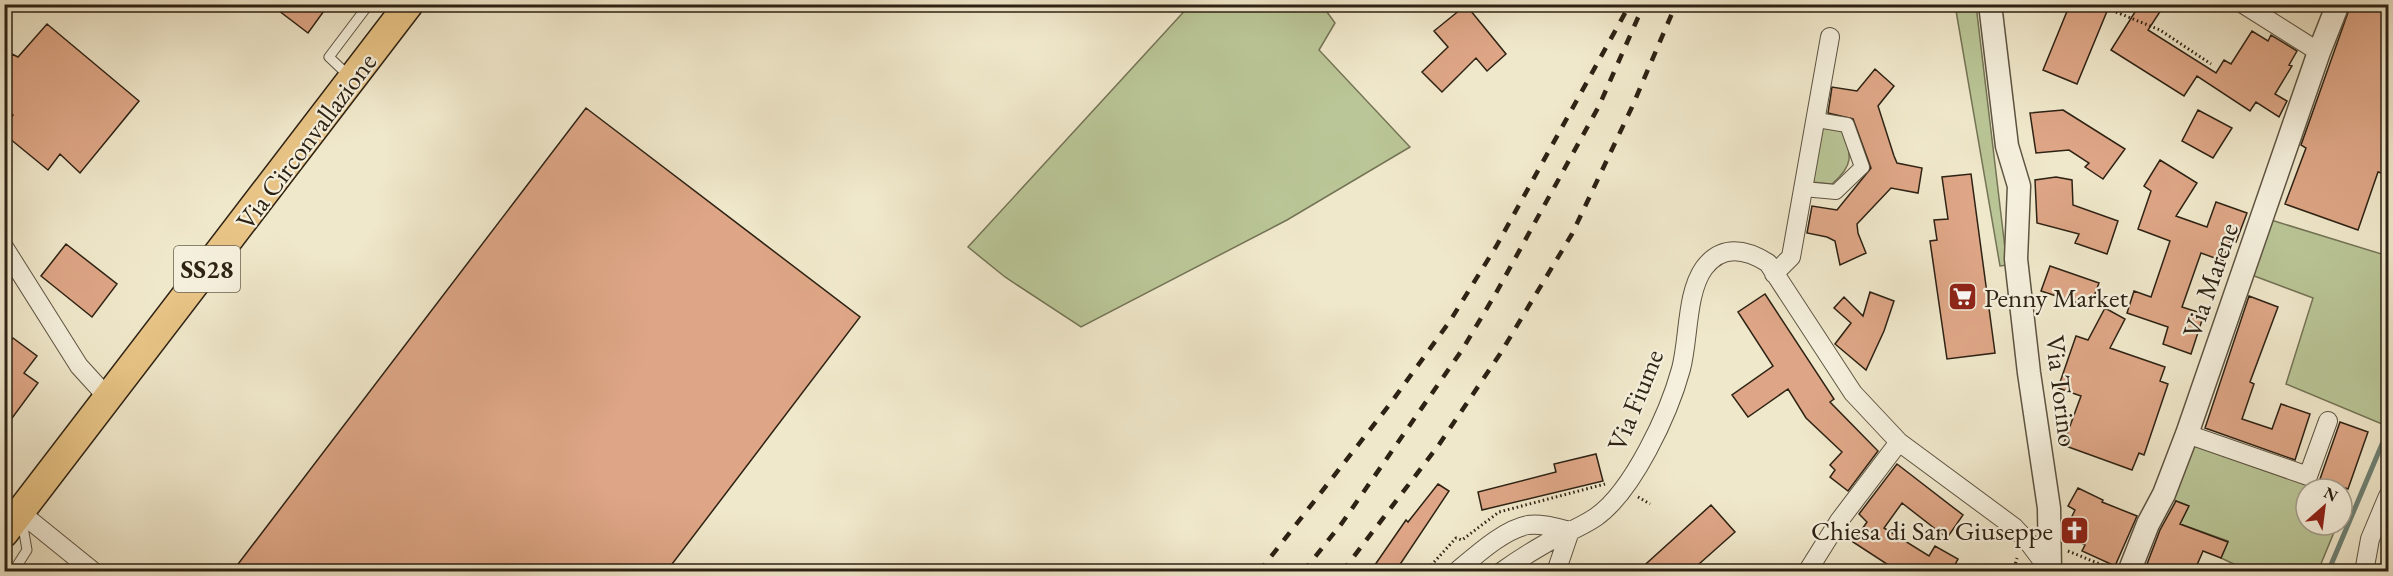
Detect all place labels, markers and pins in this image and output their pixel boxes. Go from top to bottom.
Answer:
place label: Penny Market [1984,280,2129,315]
supermarket icon: Penny Market [1947,281,1979,313]
place label: Chiesa di San Giuseppe [1811,513,2053,548]
church icon: Chiesa di San Giuseppe [2058,514,2090,546]

